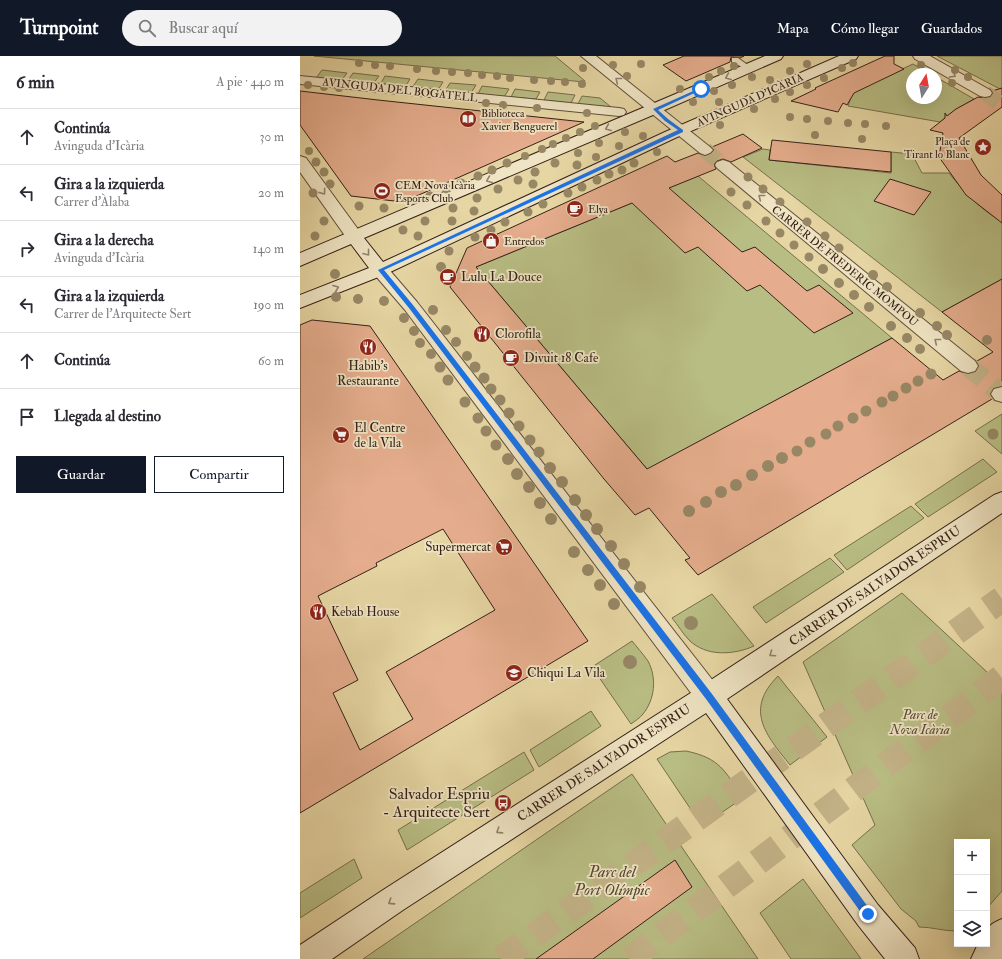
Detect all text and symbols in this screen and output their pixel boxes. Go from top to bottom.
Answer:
search box [122,10,402,46]
text: Turnpoint [20,16,98,40]
icon: search [136,17,158,39]
text: Buscar aquí [168,19,238,38]
text: Mapa [777,20,809,37]
text: Cómo llegar [831,20,899,37]
text: Guardados [921,20,982,37]
north arrow [906,68,942,104]
street label: AVINGUDA D'ICÀRIA [693,70,805,130]
one-way arrow [949,70,956,77]
text: 6 min [16,72,55,93]
one-way arrow [724,72,732,80]
text: A pie · 440 m [216,74,284,90]
street label: AVINGUDA DEL BOGATELL [321,75,478,105]
one-way arrow [616,77,623,84]
route start [692,80,710,98]
place label: Biblioteca Xavier Benguerel [481,107,557,133]
library icon: Biblioteca Xavier Benguerel [458,109,478,129]
text: Continúa [54,119,110,138]
one-way arrow [605,124,612,132]
icon: ahead [16,126,38,148]
text: 30 m [260,129,284,145]
place label: Plaça de Tirant lo Blanc [904,135,971,161]
place icon: Plaça de Tirant lo Blanc [973,137,993,157]
text: Avinguda d'Icària [54,138,144,154]
text: Gira a la izquierda [54,175,164,194]
one-way arrow [485,175,492,183]
place label: CEM Nova Icària Esports Club [395,179,476,206]
sports icon: CEM Nova Icària Esports Club [372,181,392,201]
icon: left [16,182,38,204]
text: 20 m [258,185,284,201]
one-way arrow [318,188,325,195]
text: Carrer d'Àlaba [54,194,129,210]
one-way arrow [759,194,766,201]
cafe icon: Elya [565,199,585,219]
place label: Elya [588,203,609,217]
street label: CARRER DE FREDERIC MOMPOU [769,203,921,330]
text: Gira a la derecha [54,231,154,250]
shop icon: Entredos [481,231,501,251]
place label: Entredos [504,235,544,248]
icon: right [16,238,38,260]
text: 140 m [253,241,284,257]
one-way arrow [362,248,369,255]
text: Avinguda d'Icària [54,250,144,266]
cafe icon: Lulu La Douce [438,267,458,287]
place label: Lulu La Douce [461,269,542,285]
one-way arrow [333,284,340,292]
text: Gira a la izquierda [54,287,164,306]
icon: left [16,294,38,316]
text: 190 m [253,297,284,313]
text: Carrer de l'Arquitecte Sert [54,306,191,322]
restaurant icon: Clorofila [472,324,492,344]
place label: Clorofila [495,326,542,342]
restaurant icon: Habib's Restaurante [358,337,378,357]
one-way arrow [935,339,942,346]
cafe icon: Divuit 18 Cafe [501,348,521,368]
icon: ahead [16,350,38,372]
place label: Divuit 18 Cafe [524,350,599,366]
text: Continúa [54,351,110,370]
text: 60 m [258,353,284,369]
place label: Habib's Restaurante [337,358,399,389]
icon: arrive [16,406,38,428]
text: Llegada al destino [54,407,161,426]
place label: El Centre de la Vila [354,420,406,451]
supermarket icon: El Centre de la Vila [331,425,351,445]
button: Guardar [16,456,146,493]
button: Compartir [154,456,284,493]
street label: CARRER DE SALVADOR ESPRIU [786,522,964,650]
supermarket icon: Supermercat [494,537,514,557]
place label: Supermercat [425,539,491,556]
restaurant icon: Kebab House [308,602,328,622]
place label: Kebab House [331,604,400,620]
one-way arrow [769,650,776,657]
school or university icon: Chiqui La Vila [504,663,524,683]
place label: Chiqui La Vila [527,665,606,681]
street label: CARRER DE SALVADOR ESPRIU [514,701,694,825]
park label: Parc de Nova Icària [889,707,950,738]
place label: Salvador Espriu - Arquitecte Sert [383,784,490,822]
bus stop icon: Salvador Espriu - Arquitecte Sert [493,793,513,813]
one-way arrow [497,826,504,833]
map controls [954,839,990,947]
button: + [954,839,990,875]
park label: Parc del Port Olímpic [573,862,651,900]
button: − [954,875,990,911]
one-way arrow [388,897,395,905]
route end [859,905,877,923]
button: layers [954,911,990,947]

